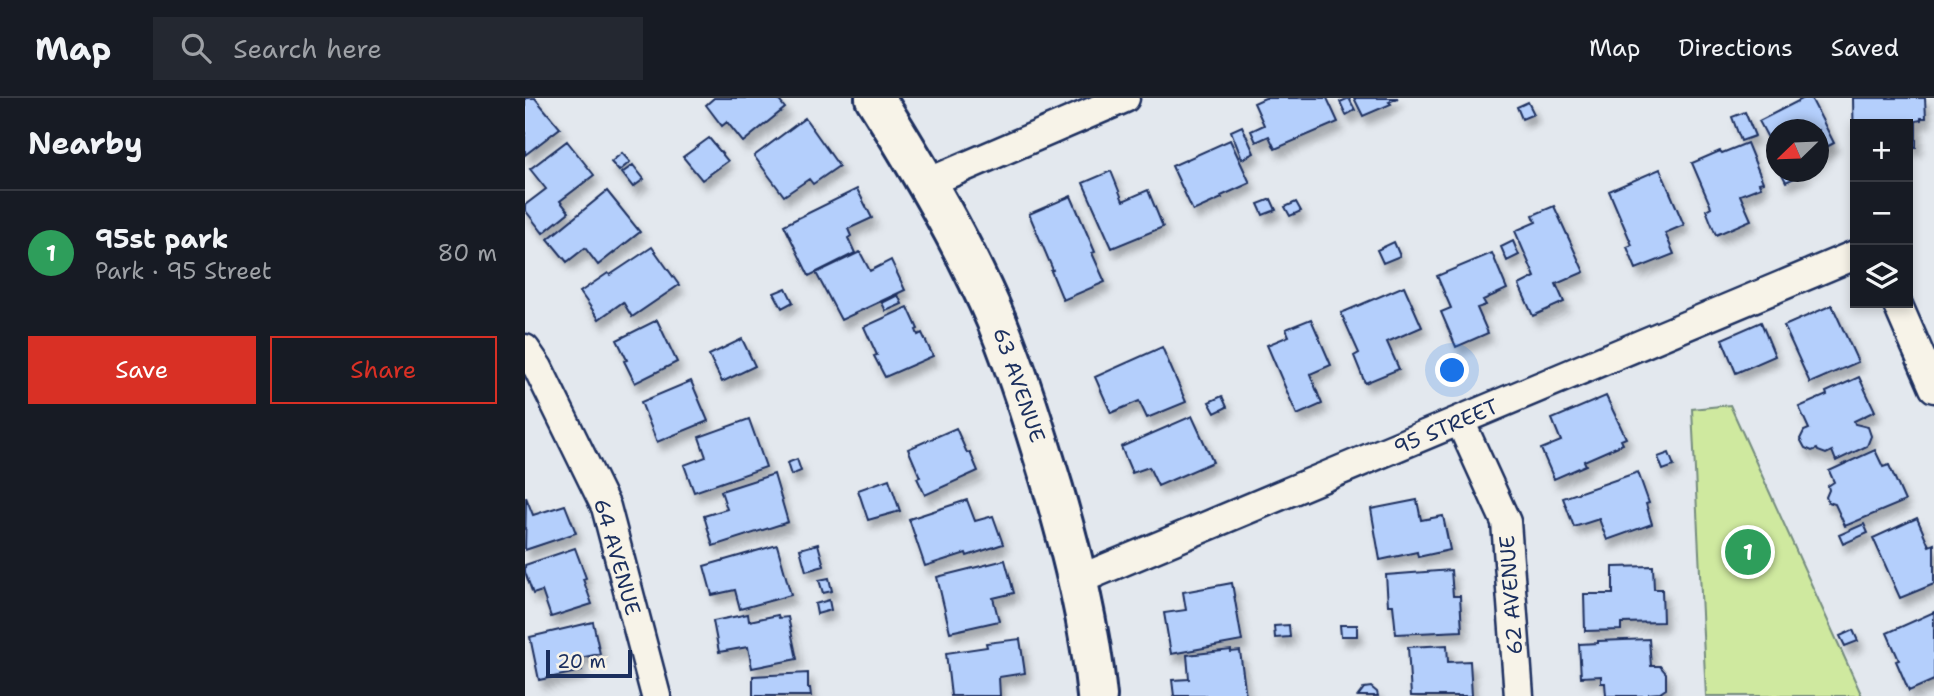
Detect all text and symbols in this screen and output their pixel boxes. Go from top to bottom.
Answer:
search box [153,17,643,80]
text: Map [35,26,111,71]
icon: search [177,29,215,67]
text: Search here [233,31,382,66]
text: Map [1589,32,1640,64]
text: Directions [1678,32,1793,64]
text: Saved [1831,32,1899,64]
north arrow [1766,119,1829,182]
map controls [1850,119,1913,308]
button: + [1850,119,1913,182]
text: Nearby [28,123,143,164]
button: − [1850,182,1913,245]
text: 95st park [95,221,228,256]
text: 1 [46,238,56,268]
text: 80 m [438,238,497,268]
button: layers [1850,245,1913,308]
text: Park · 95 Street [95,256,272,286]
street label: 63 AVENUE [986,324,1052,446]
button: Save [28,336,256,404]
button: Share [270,336,497,404]
your location [1435,353,1469,387]
street label: 95 STREET [1389,392,1503,462]
street label: 64 AVENUE [587,495,647,619]
pin: 1 [1725,526,1771,578]
street label: 62 AVENUE [1493,534,1529,656]
scale bar [546,647,632,679]
text: 20 m [557,649,606,674]

